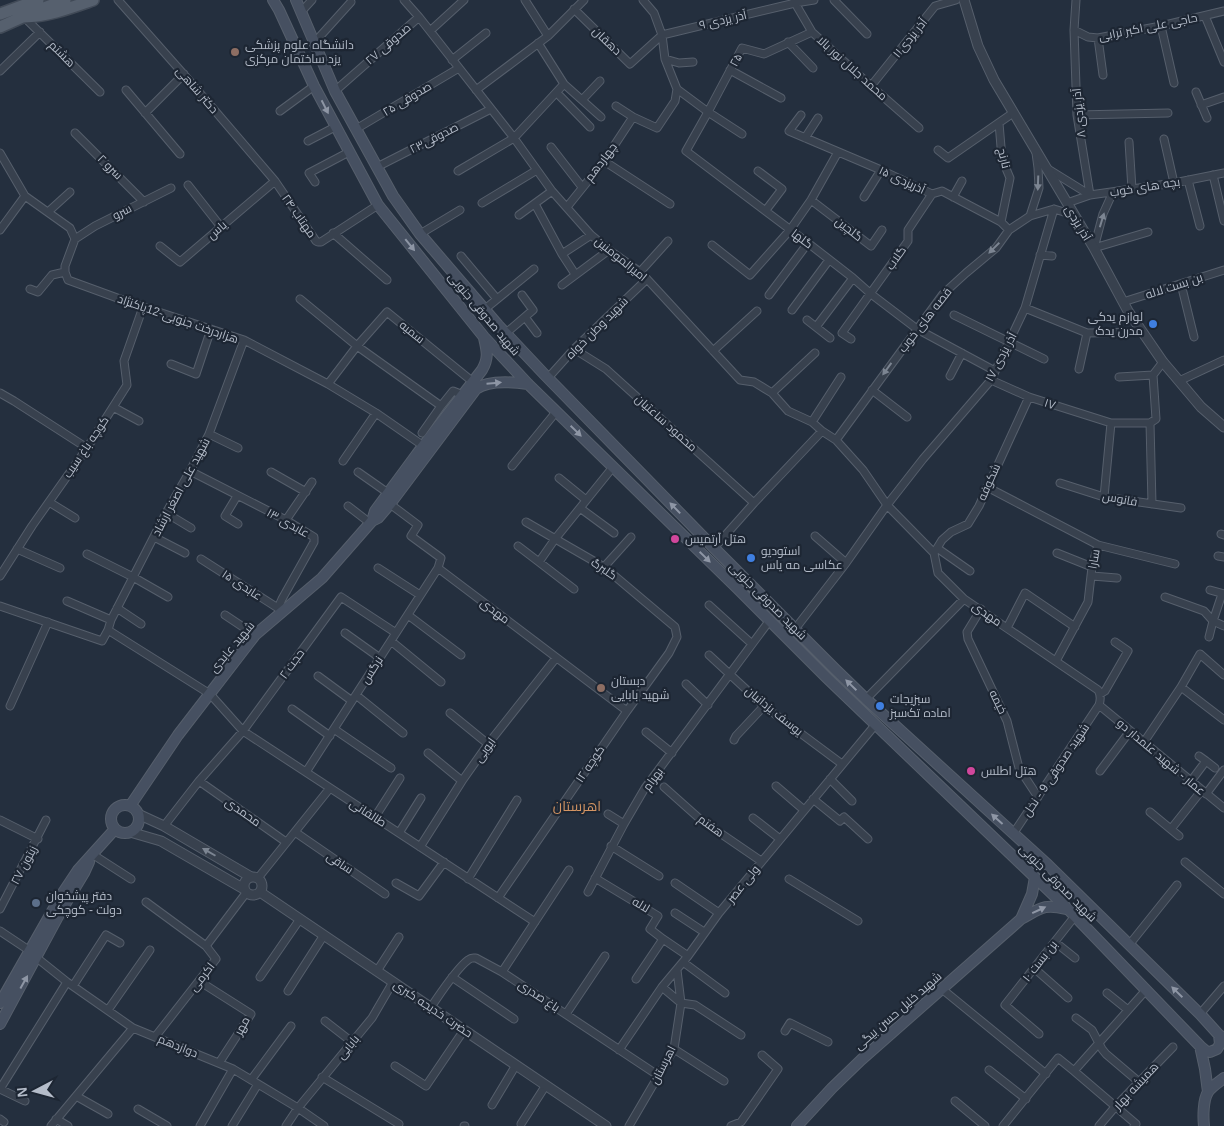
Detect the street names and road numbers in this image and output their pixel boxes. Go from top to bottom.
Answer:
street label: آذر یزدی ۹ [698,8,749,32]
street label: حاجی علی اکبر ترابی [1097,11,1199,43]
street label: آذر یزدی۱۱ [890,15,930,60]
street label: صدوقی ۲۷ [362,21,414,67]
street label: دهقان [590,24,624,58]
street label: محمد جلال نور بالا [814,33,890,103]
street label: هشتم [45,38,78,71]
street label: ۲۵ [727,51,745,69]
street label: دکتر شاهی [173,64,221,116]
street label: صدوقی ۲۵ [380,79,434,119]
street label: ۸ آذر یزدی [1069,87,1089,138]
street label: صدوقی۲۳ [407,120,461,156]
street label: چهاردهم [582,140,622,185]
street label: نارنج [994,146,1013,170]
street label: سرو ۲ [95,152,125,182]
street label: ۱۵ آذریزدی [877,163,928,197]
street label: بچه های خوب [1109,175,1181,201]
street label: مهتاب ۲۴ [279,192,319,240]
street label: سرو [110,201,134,223]
street label: آذر یزدی [1062,203,1094,244]
street label: گلچین [831,214,865,246]
street label: یاس [204,217,230,242]
street label: گلها [789,226,815,252]
street label: امیرالمومنین [592,234,650,284]
street label: گلاب [883,243,909,273]
street label: شهید صدوقی جنوبی [445,270,523,358]
street label: بن بست لاله [1144,270,1204,302]
street label: قصه های خوب [895,285,955,355]
street label: هزاردرخت جنوبی-12پاکنژاد [115,292,240,348]
street label: شهید وطن خواه [563,294,631,362]
street label: سمیه [397,318,428,346]
street label: آذر یزدی ۱۷ [982,329,1020,384]
street label: محمود ساعتیان [632,392,700,454]
street label: ۱۷ [1043,396,1058,413]
street label: کوچه باغ سیب [60,414,113,482]
street label: شهید علی اصغر ارشاد [149,435,213,538]
street label: شکوفه [975,461,1003,503]
street label: فانوس [1101,489,1139,509]
street label: عابدی ۱۳ [264,506,312,540]
street label: سارا [1085,548,1103,570]
street label: گلبرگ [588,555,620,583]
street label: شهید صدوقی جنوبی [726,559,810,643]
street label: عابدی ۱۵ [219,567,265,603]
street label: مهدی [478,596,512,626]
street label: مهدی [970,599,1004,629]
street label: شهید عابدی [207,619,257,675]
street label: حجت ۲ [277,646,307,682]
street label: نرگس [358,654,386,686]
street label: یوسف یزدانیان [742,683,806,739]
street label: خیمه [986,688,1010,716]
street label: عمار - شهید علمدار دو [1114,716,1208,798]
street label: شهید صدوقی 9 - نخل [1020,721,1092,819]
street label: ایوبی [471,735,499,765]
street label: کوچه ۱۲ [573,743,609,786]
street label: بهرام [640,765,667,794]
street label: محمدی [223,795,263,829]
street label: طالقانی [347,796,389,830]
street label: هفتم [695,812,727,841]
street label: شهید صدوقی جنوبی [1016,841,1100,925]
street label: زیتون ۲۷ [8,843,40,887]
street label: ساقی [324,849,356,877]
street label: ولی عصر [723,862,762,906]
street label: لاله [630,894,652,916]
street label: بن بست ۱۰ [1020,938,1060,984]
street label: اکرمی [186,960,218,994]
street label: شهید خلیل حسن بیگی [852,969,945,1053]
street label: حضرت خدیجه کبری [391,977,475,1041]
street label: باغ صدری [515,977,562,1015]
street label: مهر [231,1014,253,1039]
street label: دوازدهم [156,1032,200,1061]
street label: بابایی [334,1032,362,1062]
street label: اهرستان [647,1043,679,1087]
street label: همیشه بهار [1110,1059,1161,1113]

